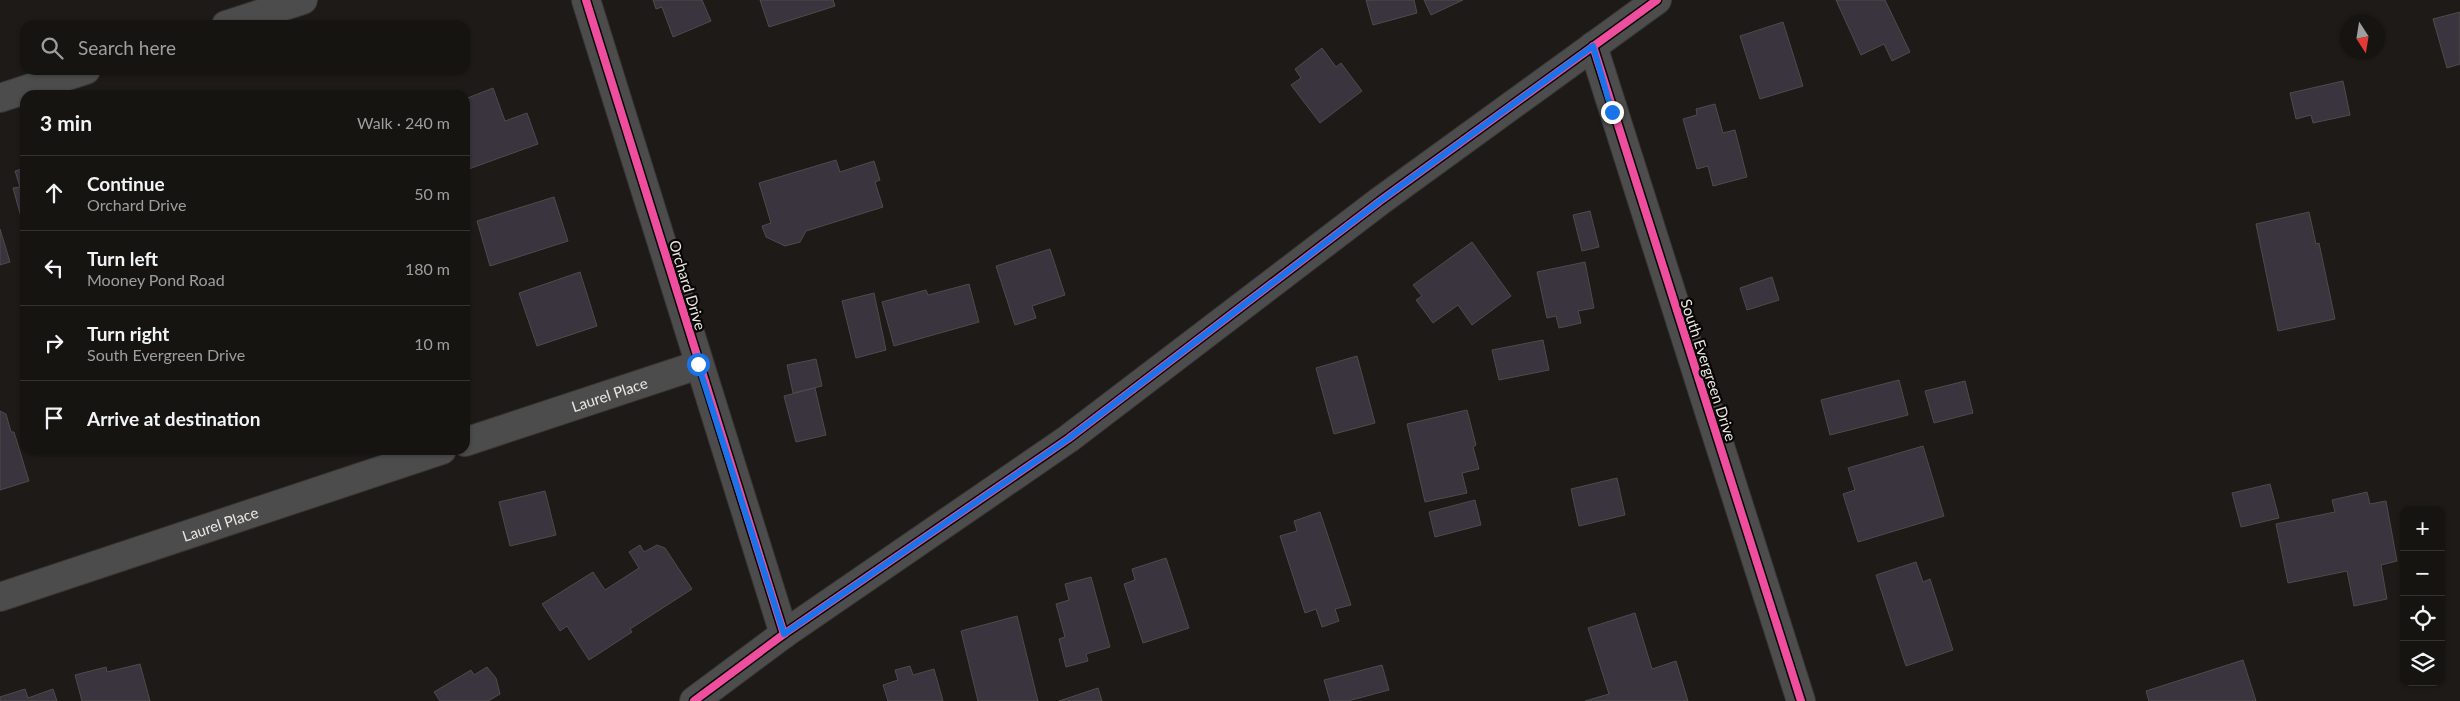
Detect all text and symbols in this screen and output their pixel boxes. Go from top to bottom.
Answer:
north arrow [2340,15,2385,60]
search box [20,20,470,75]
icon: search [38,34,66,62]
text: Search here [78,36,176,59]
route end [1601,101,1624,124]
text: 3 min [40,110,92,135]
text: Walk · 240 m [357,113,450,132]
text: Continue [87,172,165,195]
icon: ahead [40,179,68,207]
text: 50 m [414,184,450,203]
text: Orchard Drive [87,195,186,214]
street label: Orchard Drive [666,238,710,332]
text: Turn left [87,247,158,270]
icon: left [40,254,68,282]
text: 180 m [405,259,450,278]
text: Mooney Pond Road [87,270,225,289]
street label: South Evergreen Drive [1678,297,1741,443]
text: Turn right [87,322,169,345]
icon: right [40,329,68,357]
text: 10 m [414,334,450,353]
text: South Evergreen Drive [87,345,245,364]
route start [687,353,710,376]
street label: Laurel Place [569,373,650,415]
icon: arrive [40,404,68,432]
text: Arrive at destination [87,407,260,430]
street label: Laurel Place [180,503,261,545]
map controls [2400,506,2445,686]
button: + [2400,506,2445,551]
button: − [2400,551,2445,596]
button: locate [2400,596,2445,641]
button: layers [2400,641,2445,686]

